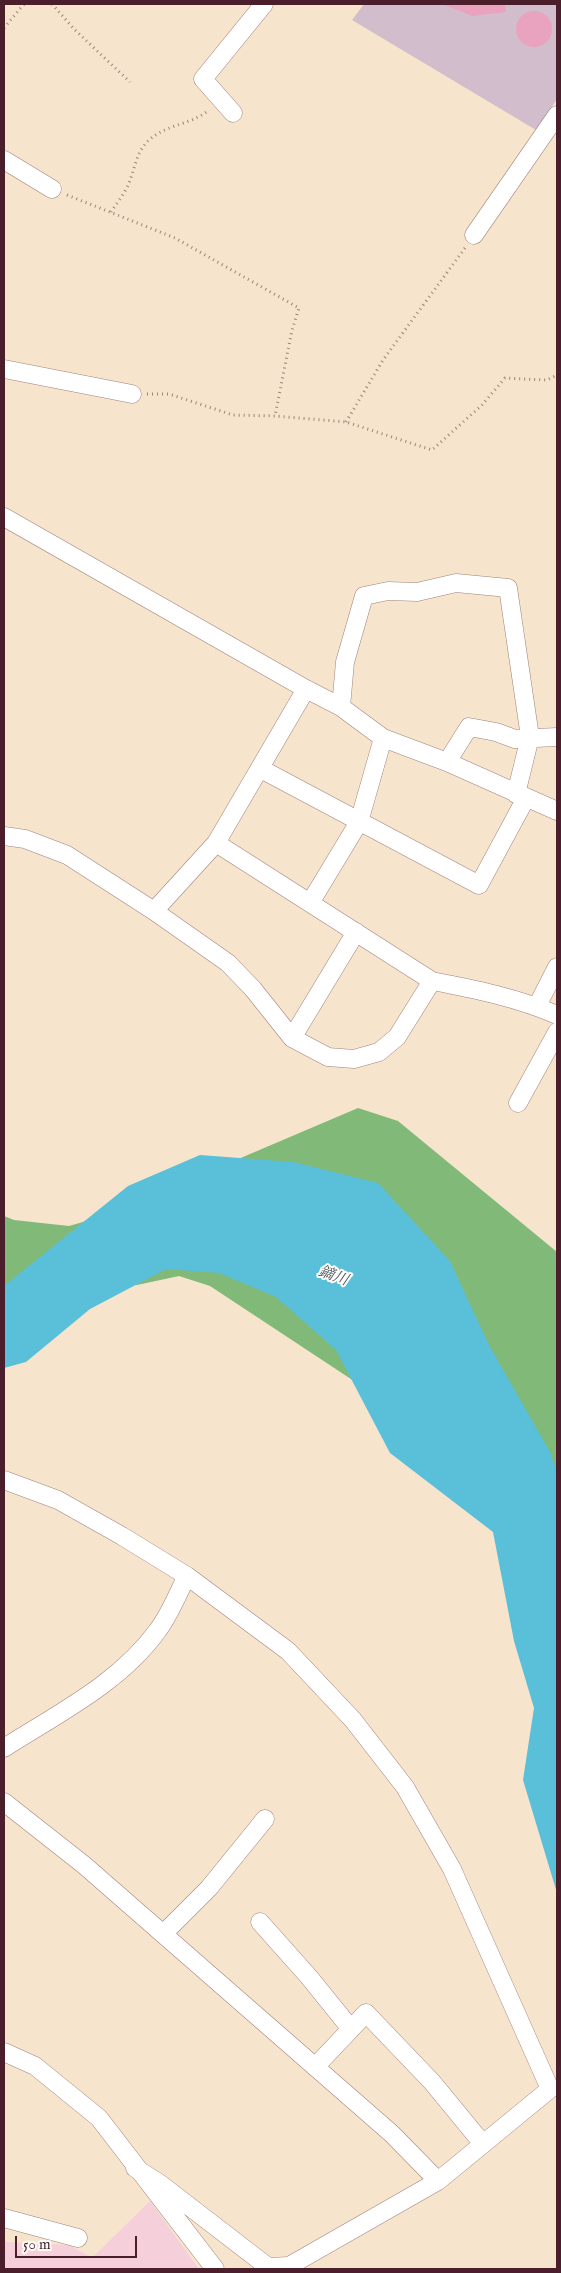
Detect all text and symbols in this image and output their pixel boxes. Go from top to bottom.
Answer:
water label: 鏑川 [316,1263,350,1291]
scale bar [18,2226,140,2258]
text: 50 m [23,2235,51,2254]

